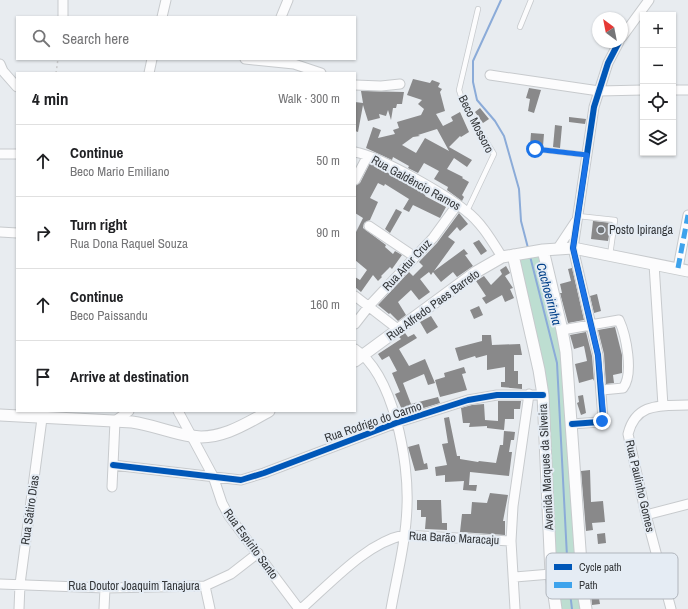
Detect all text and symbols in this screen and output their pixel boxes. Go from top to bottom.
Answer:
north arrow [592,12,628,48]
map controls [640,12,676,156]
button: + [640,12,676,48]
search box [16,16,356,60]
icon: search [30,27,52,49]
text: Search here [62,28,129,49]
button: − [640,48,676,84]
button: locate [640,84,676,120]
text: 4 min [32,87,68,110]
text: Walk · 300 m [278,90,340,107]
street label: Beco Mossoro [455,92,497,156]
button: layers [640,120,676,156]
route start [526,140,544,158]
text: Continue [70,142,123,163]
icon: ahead [32,150,54,172]
text: 50 m [316,152,340,169]
street label: Rua Galdêncio Ramos [369,152,463,214]
text: Beco Mario Emiliano [70,163,170,180]
text: Turn right [70,214,127,235]
icon: right [32,222,54,244]
place label: Posto Ipiranga [609,222,674,238]
text: 90 m [316,224,340,241]
marker: Posto Ipiranga [596,225,606,235]
text: Rua Dona Raquel Souza [70,235,188,252]
street label: Rua Artur Cruz [379,236,435,294]
water label: Cachoeirinha [533,261,566,327]
street label: Rua Alfredo Paes Barreto [383,266,483,344]
text: Continue [70,286,123,307]
icon: ahead [32,294,54,316]
text: 160 m [310,296,340,313]
text: Beco Paissandu [70,307,148,324]
icon: arrive [32,366,54,388]
text: Arrive at destination [70,366,189,387]
street label: Rua Rodrigo do Carmo [322,398,424,446]
street label: Avenida Marques da Silveira [535,403,557,532]
route end [593,412,611,430]
street label: Rua Paulinho Gomes [622,438,658,534]
street label: Rua Sátiro Dias [17,474,43,546]
street label: Rua Espírito Santo [220,506,282,582]
street label: Rua Barão Maracaju [409,528,499,548]
legend [546,553,678,599]
text: Cycle path [579,560,622,574]
street label: Rua Doutor Joaquim Tanajura [68,578,200,594]
text: Path [579,578,598,592]

